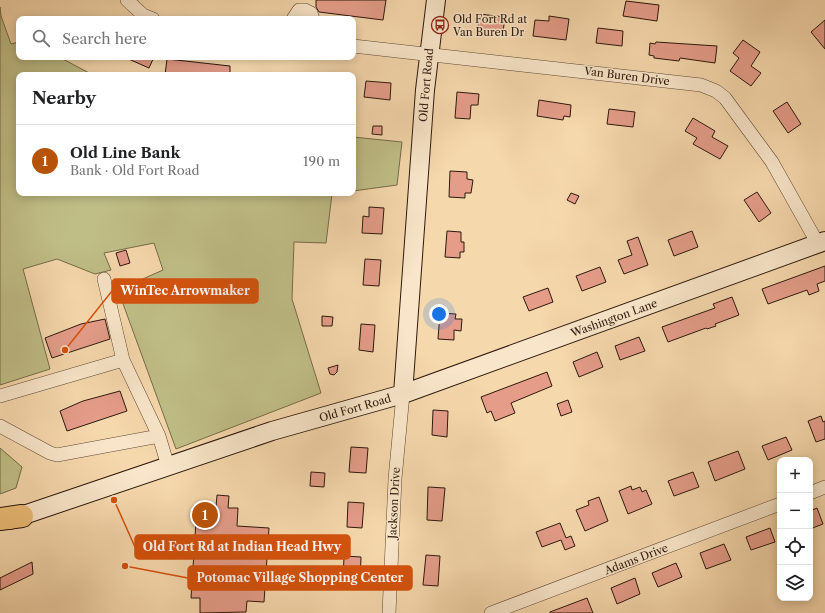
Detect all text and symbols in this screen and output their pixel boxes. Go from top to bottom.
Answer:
place label: Old Fort Rd at Van Buren Dr [452,12,527,39]
bus stop icon: Old Fort Rd at Van Buren Dr [430,15,450,35]
search box [16,16,356,60]
icon: search [30,27,52,49]
text: Search here [62,29,147,48]
street label: Old Fort Road [416,47,436,122]
street label: Van Buren Drive [582,64,671,88]
text: Nearby [32,88,96,108]
text: Old Line Bank [70,143,180,162]
text: 1 [42,153,48,169]
text: 190 m [303,153,340,169]
text: Bank · Old Fort Road [70,162,199,178]
callout: WinTec Arrowmaker [112,279,258,303]
text: WinTec Arrowmaker [119,283,250,298]
street label: Washington Lane [568,296,659,340]
your location [429,304,449,324]
street label: Old Fort Road [317,391,393,425]
map controls [777,457,813,601]
button: + [777,457,813,493]
street label: Jackson Drive [385,467,403,541]
button: − [777,493,813,529]
pin: 1 [192,500,218,530]
button: locate [777,529,813,565]
callout: Old Fort Rd at Indian Head Hwy [135,535,350,559]
text: Old Fort Rd at Indian Head Hwy [143,539,342,554]
street label: Adams Drive [601,540,670,578]
button: layers [777,565,813,601]
callout: Potomac Village Shopping Center [188,566,412,590]
text: Potomac Village Shopping Center [197,570,404,585]

